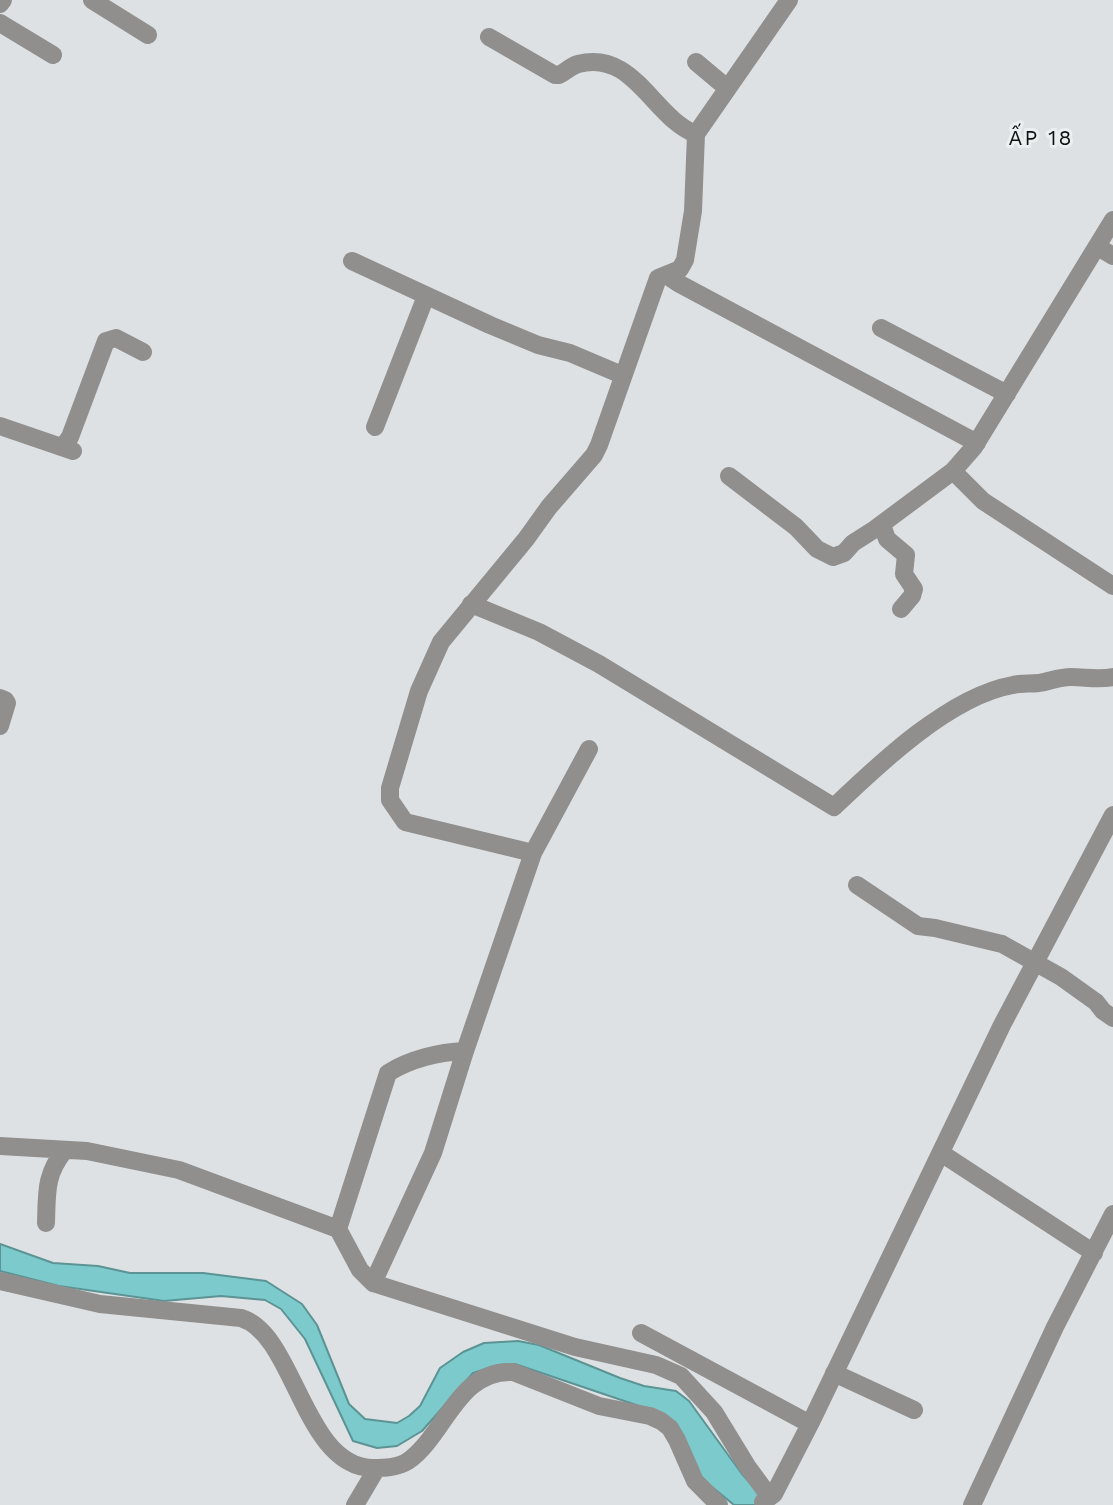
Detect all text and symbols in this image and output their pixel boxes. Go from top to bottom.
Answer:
district label: ẤP 18 [1009,126,1073,152]

